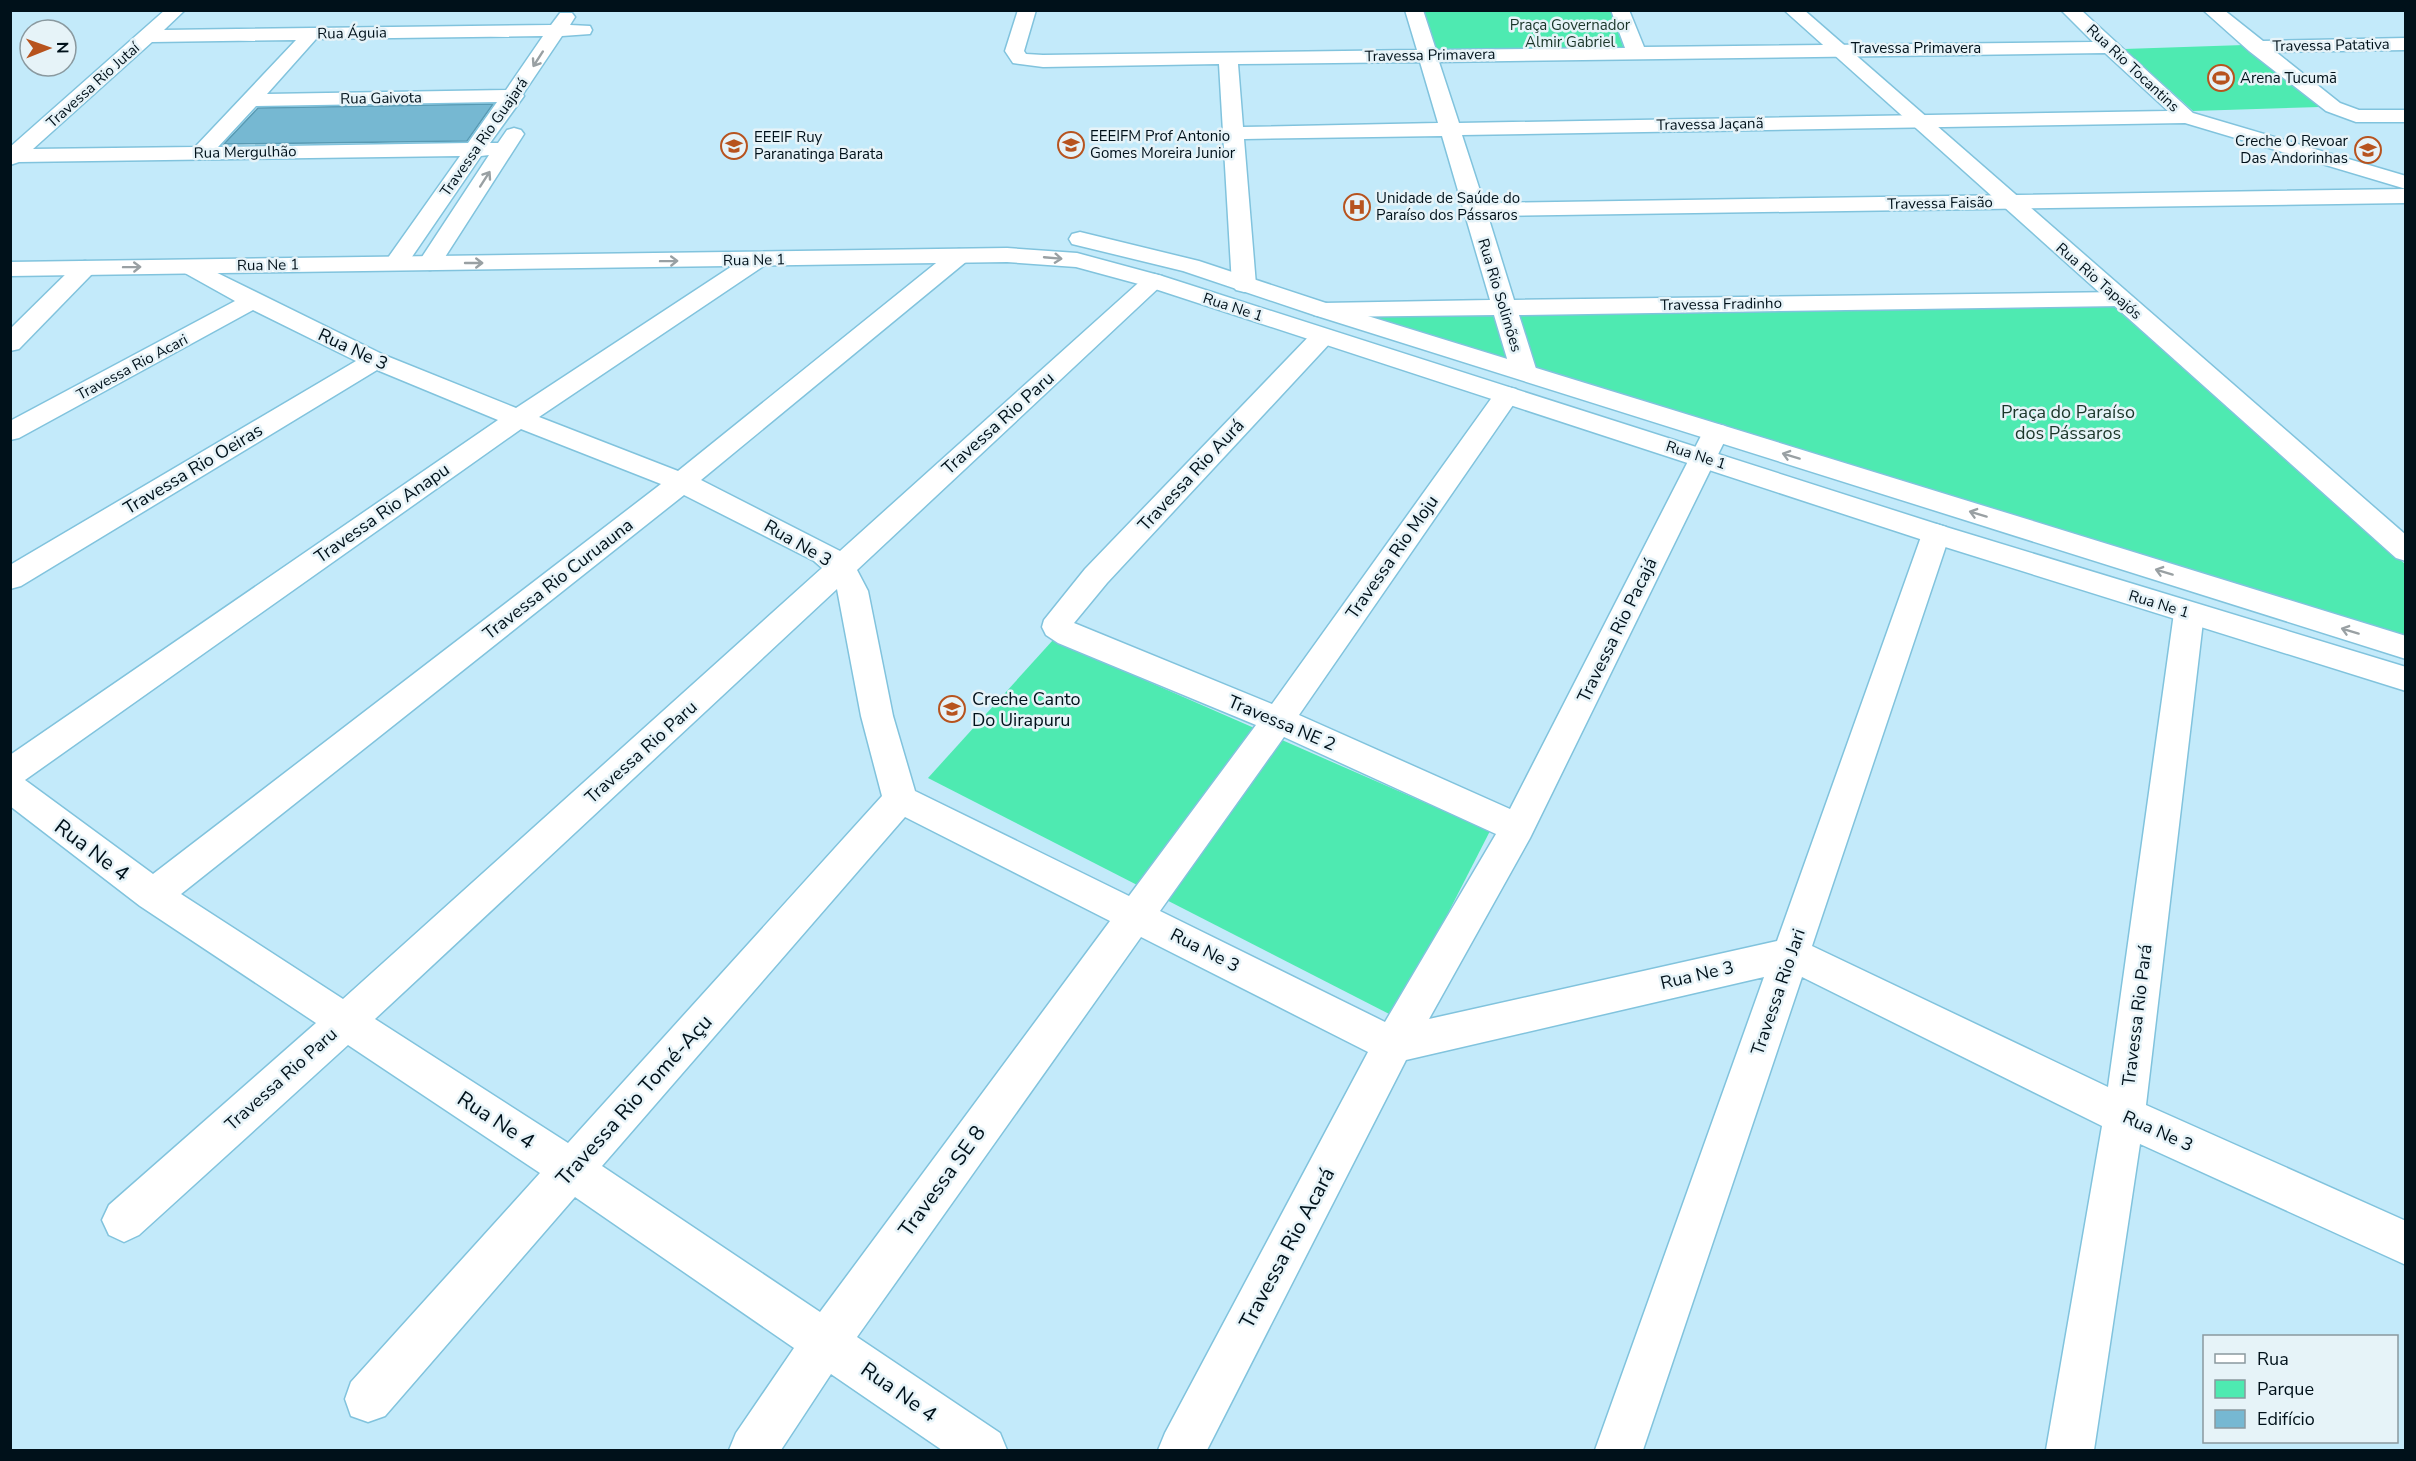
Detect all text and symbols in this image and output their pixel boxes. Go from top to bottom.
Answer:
park label: Praça Governador Almir Gabriel [1510,15,1631,52]
north arrow [18,18,78,78]
street label: Rua Rio Tocantins [2082,20,2184,116]
street label: Rua Águia [317,22,387,44]
street label: Travessa Patativa [2272,34,2390,56]
street label: Travessa Rio Jutaí [42,37,145,132]
street label: Travessa Primavera [1851,38,1981,58]
text: N [51,42,73,54]
street label: Travessa Primavera [1365,44,1495,66]
one-way arrow [532,50,544,67]
sports icon: Arena Tucumã [2206,63,2236,93]
place label: Arena Tucumã [2240,68,2337,88]
street label: Travessa Rio Guajará [435,74,533,200]
street label: Rua Gaivota [340,87,422,109]
street label: Travessa Jaçanã [1656,113,1764,135]
place label: EEEIFM Prof Antonio Gomes Moreira Junior [1090,126,1236,163]
place label: EEEIF Ruy Paranatinga Barata [754,127,883,164]
school or university icon: EEEIFM Prof Antonio Gomes Moreira Junior [1056,130,1086,160]
school or university icon: EEEIF Ruy Paranatinga Barata [719,131,749,161]
place label: Creche O Revoar Das Andorinhas [2235,131,2349,168]
school or university icon: Creche O Revoar Das Andorinhas [2353,135,2383,165]
street label: Rua Mergulhão [193,141,297,163]
one-way arrow [479,171,491,188]
place label: Unidade de Saúde do Paraíso dos Pássaros [1376,188,1520,225]
hospital icon: Unidade de Saúde do Paraíso dos Pássaros [1342,192,1372,222]
street label: Travessa Faisão [1887,192,1993,214]
street label: Rua Rio Solimões [1473,236,1527,354]
street label: Rua Rio Tapajós [2052,238,2146,324]
street label: Rua Ne 1 [723,249,785,271]
one-way arrow [1042,253,1062,264]
street label: Rua Ne 1 [237,254,299,276]
one-way arrow [658,255,678,267]
one-way arrow [463,257,483,269]
one-way arrow [121,262,141,273]
street label: Rua Ne 1 [1200,288,1266,326]
street label: Travessa Fradinho [1660,293,1782,315]
street label: Rua Ne 3 [314,322,392,376]
street label: Travessa Rio Acari [73,329,191,405]
street label: Travessa Rio Paru [937,366,1059,480]
park label: Praça do Paraíso dos Pássaros [2001,400,2135,445]
street label: Travessa Rio Aurá [1133,414,1249,536]
street label: Travessa Rio Oeiras [119,418,267,520]
street label: Rua Ne 1 [1663,436,1729,474]
one-way arrow [1782,450,1801,461]
street label: Travessa Rio Anapu [310,457,454,569]
street label: Travessa Rio Moju [1340,490,1444,624]
one-way arrow [1969,508,1988,519]
street label: Travessa Rio Curuauna [478,513,638,645]
street label: Rua Ne 3 [760,514,836,572]
street label: Travessa Rio Pacajá [1571,554,1663,706]
one-way arrow [2155,566,2174,577]
street label: Rua Ne 1 [2126,585,2192,623]
one-way arrow [2341,625,2360,636]
place label: Creche Canto Do Uirapuru [972,687,1081,732]
street label: Travessa NE 2 [1225,690,1339,756]
school or university icon: Creche Canto Do Uirapuru [937,694,967,724]
street label: Travessa Rio Paru [580,695,702,809]
street label: Rua Ne 4 [49,813,135,887]
street label: Rua Ne 3 [1166,922,1244,978]
street label: Travessa Rio Jari [1745,926,1811,1058]
street label: Travessa Rio Pará [2116,943,2158,1087]
street label: Rua Ne 3 [1658,955,1736,995]
street label: Travessa Rio Tomé-Açu [550,1008,718,1192]
street label: Travessa Rio Paru [220,1022,342,1136]
street label: Rua Ne 4 [452,1085,540,1155]
street label: Rua Ne 3 [2119,1105,2197,1157]
street label: Travessa SE 8 [892,1120,992,1242]
street label: Travessa Rio Acará [1233,1163,1341,1333]
legend [2203,1335,2398,1443]
text: Rua [2257,1347,2289,1371]
street label: Rua Ne 4 [855,1356,943,1428]
text: Parque [2257,1377,2314,1401]
text: Edifício [2257,1407,2315,1431]

